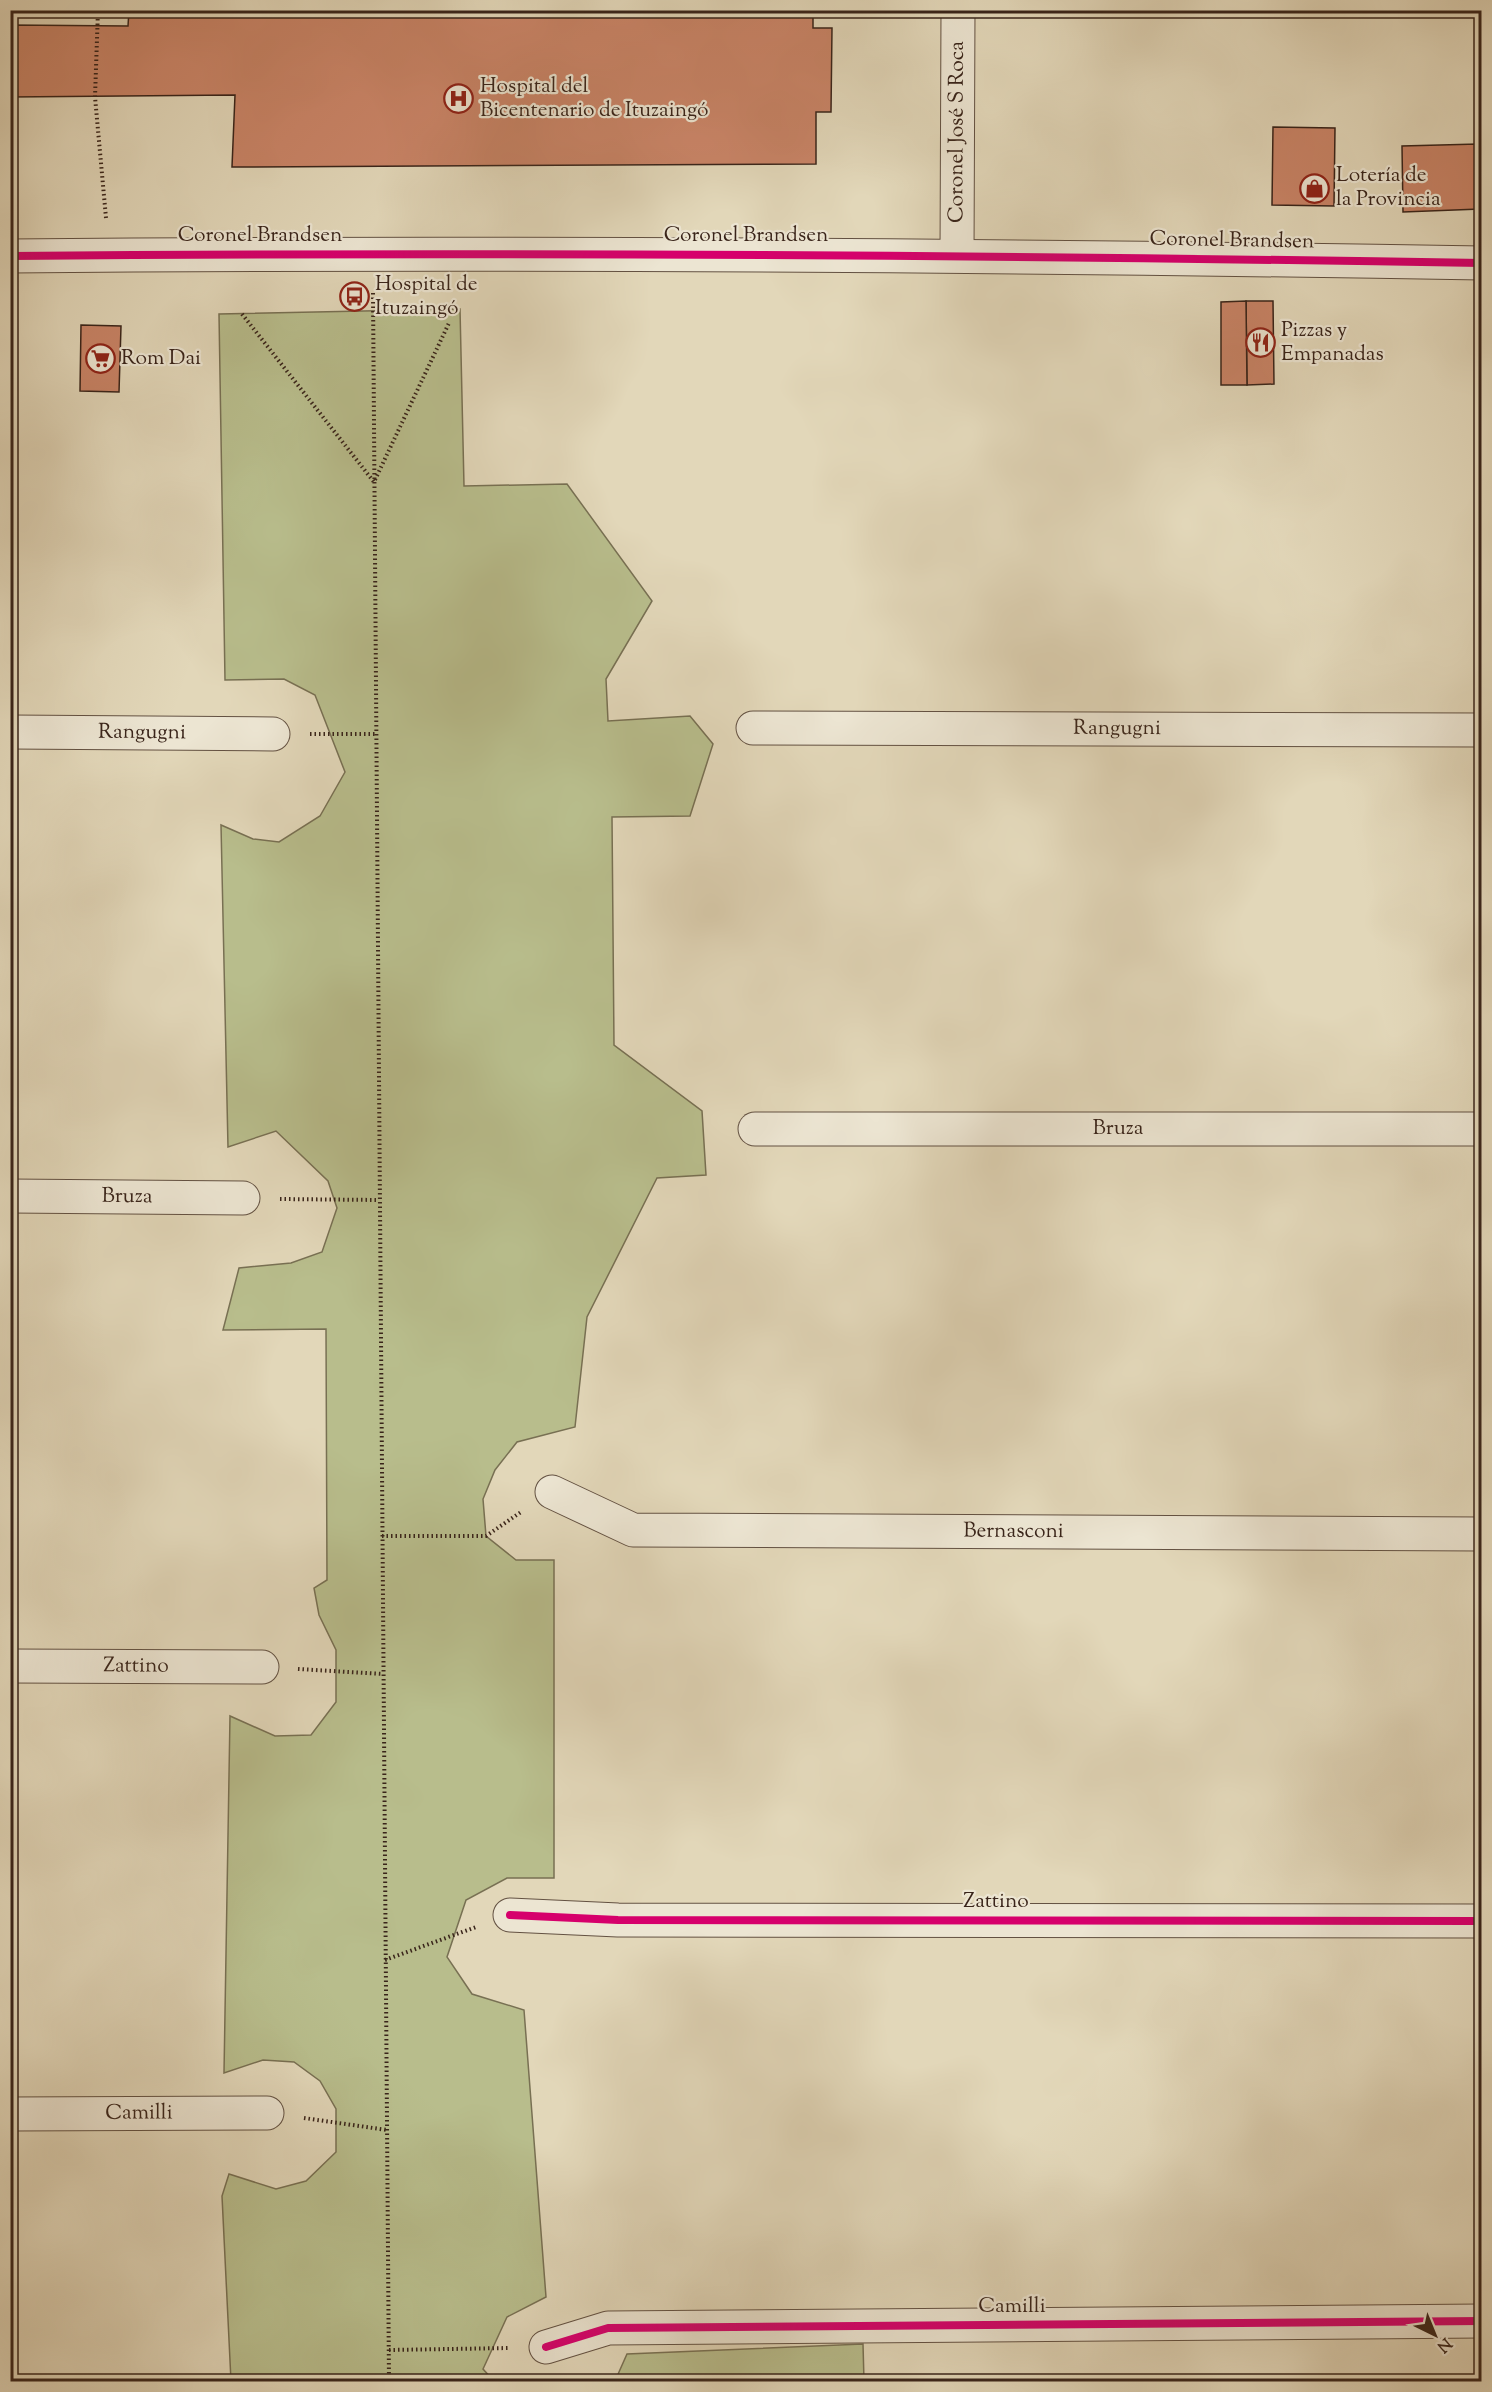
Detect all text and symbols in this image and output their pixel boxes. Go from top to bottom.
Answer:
street label: Coronel José S Roca [942,41,973,223]
place label: Hospital del Bicentenario de Ituzaingó [480,72,709,126]
hospital icon: Hospital del Bicentenario de Ituzaingó [443,83,475,115]
place label: Lotería de la Provincia [1336,161,1441,215]
shop icon: Lotería de la Provincia [1299,172,1331,204]
street label: Coronel Brandsen [178,221,342,251]
street label: Coronel Brandsen [664,221,828,251]
street label: Coronel Brandsen [1149,225,1315,257]
place label: Hospital de Ituzaingó [375,270,478,324]
bus stop icon: Hospital de Ituzaingó [338,281,370,313]
place label: Pizzas y Empanadas [1281,316,1384,370]
restaurant icon: Pizzas y Empanadas [1244,327,1276,359]
supermarket icon: Rom Dai [84,343,116,375]
place label: Rom Dai [121,344,201,374]
street label: Rangugni [1073,714,1161,744]
street label: Rangugni [98,718,186,748]
street label: Bruza [1093,1114,1144,1144]
street label: Bruza [101,1182,153,1212]
street label: Bernasconi [963,1517,1064,1547]
street label: Zattino [103,1651,169,1682]
street label: Zattino [963,1887,1029,1917]
street label: Camilli [105,2098,173,2129]
street label: Camilli [978,2292,1046,2322]
north arrow [1405,2305,1465,2365]
text: N [1431,2331,1456,2357]

